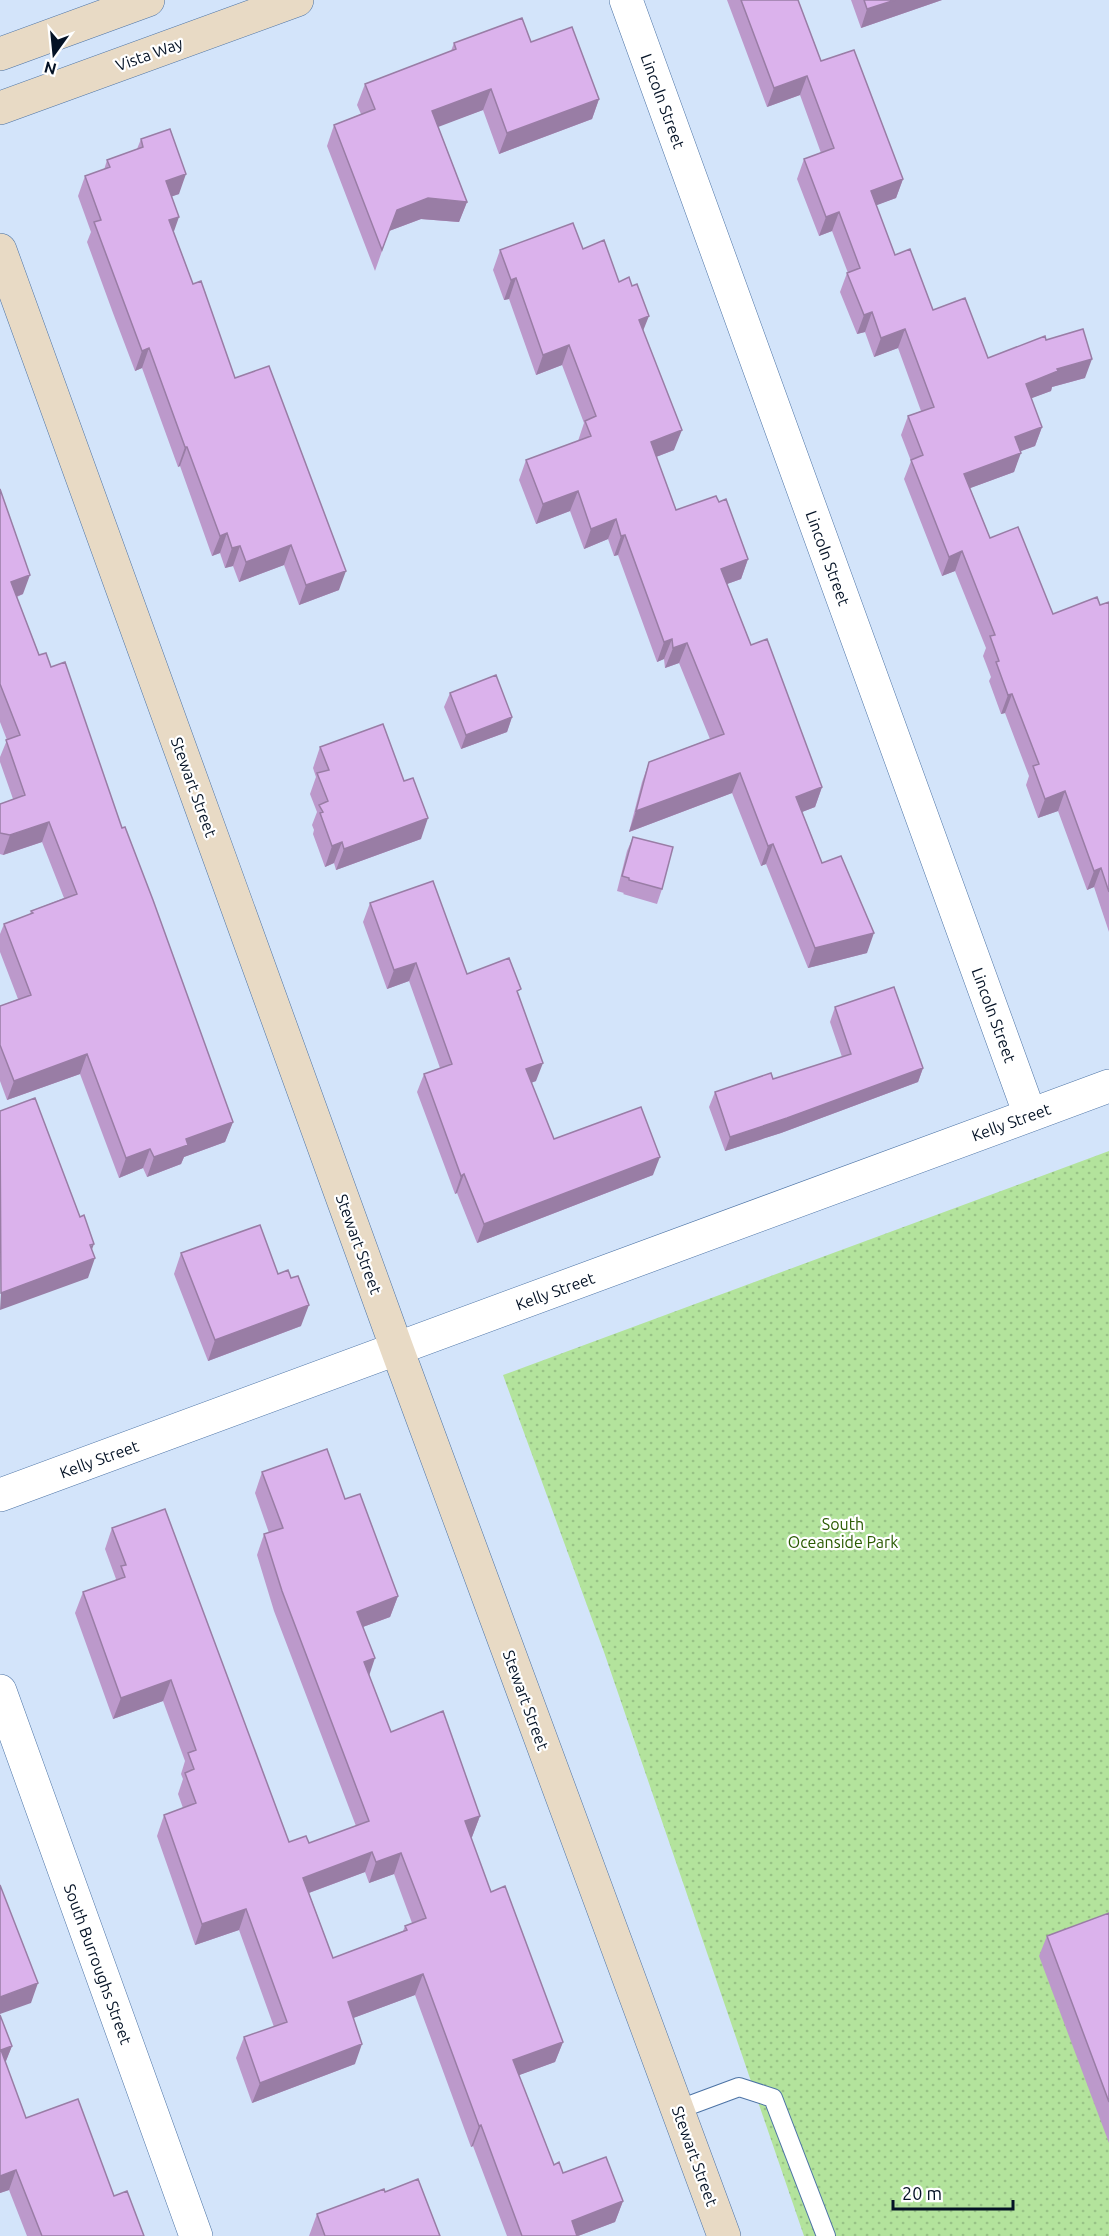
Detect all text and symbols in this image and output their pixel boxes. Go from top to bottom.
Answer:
north arrow [24,24,84,84]
street label: Vista Way [113,33,185,74]
street label: Lincoln Street [638,51,689,152]
text: N [42,58,58,79]
street label: Lincoln Street [803,508,854,609]
street label: Stewart Street [168,735,221,840]
street label: Lincoln Street [969,965,1020,1066]
street label: Kelly Street [969,1099,1054,1145]
street label: Stewart Street [333,1192,386,1297]
street label: Kelly Street [513,1268,598,1314]
street label: Kelly Street [57,1436,142,1482]
park label: South Oceanside Park [788,1515,898,1551]
street label: Stewart Street [500,1648,553,1753]
street label: South Burroughs Street [61,1881,136,2047]
street label: Stewart Street [669,2104,722,2209]
scale bar [893,2173,1013,2211]
text: 20 m [902,2183,942,2203]

